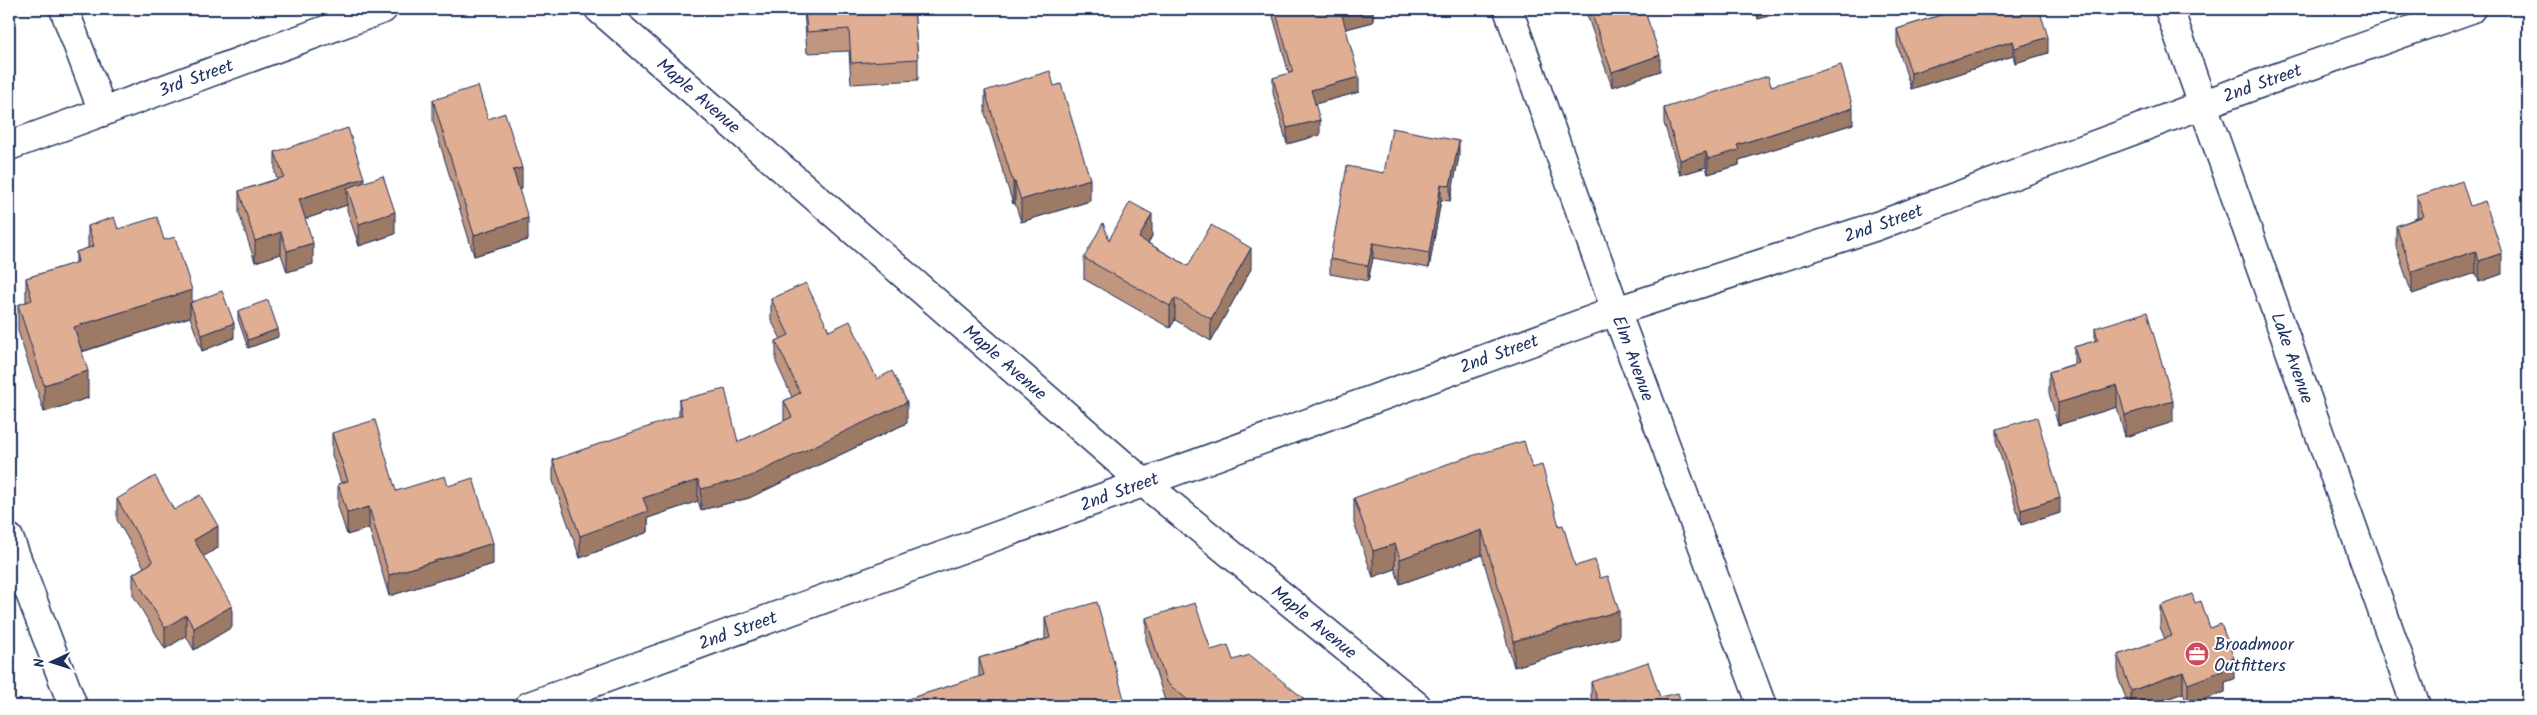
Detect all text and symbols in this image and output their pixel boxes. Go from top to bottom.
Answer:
street label: 3rd Street [155,52,239,106]
street label: Maple Avenue [649,52,746,142]
street label: 2nd Street [2219,57,2307,112]
street label: 2nd Street [1841,197,1928,252]
street label: Lake Avenue [2262,309,2321,408]
street label: Elm Avenue [1603,312,1661,406]
street label: Maple Avenue [955,318,1053,408]
street label: 2nd Street [1456,327,1544,383]
street label: 2nd Street [1076,465,1164,521]
street label: Maple Avenue [1264,579,1363,667]
street label: 2nd Street [695,604,783,659]
place label: Broadmoor Outfitters [2214,631,2295,681]
north arrow [28,638,78,688]
office icon: Broadmoor Outfitters [2184,641,2210,667]
text: N [29,658,51,668]

